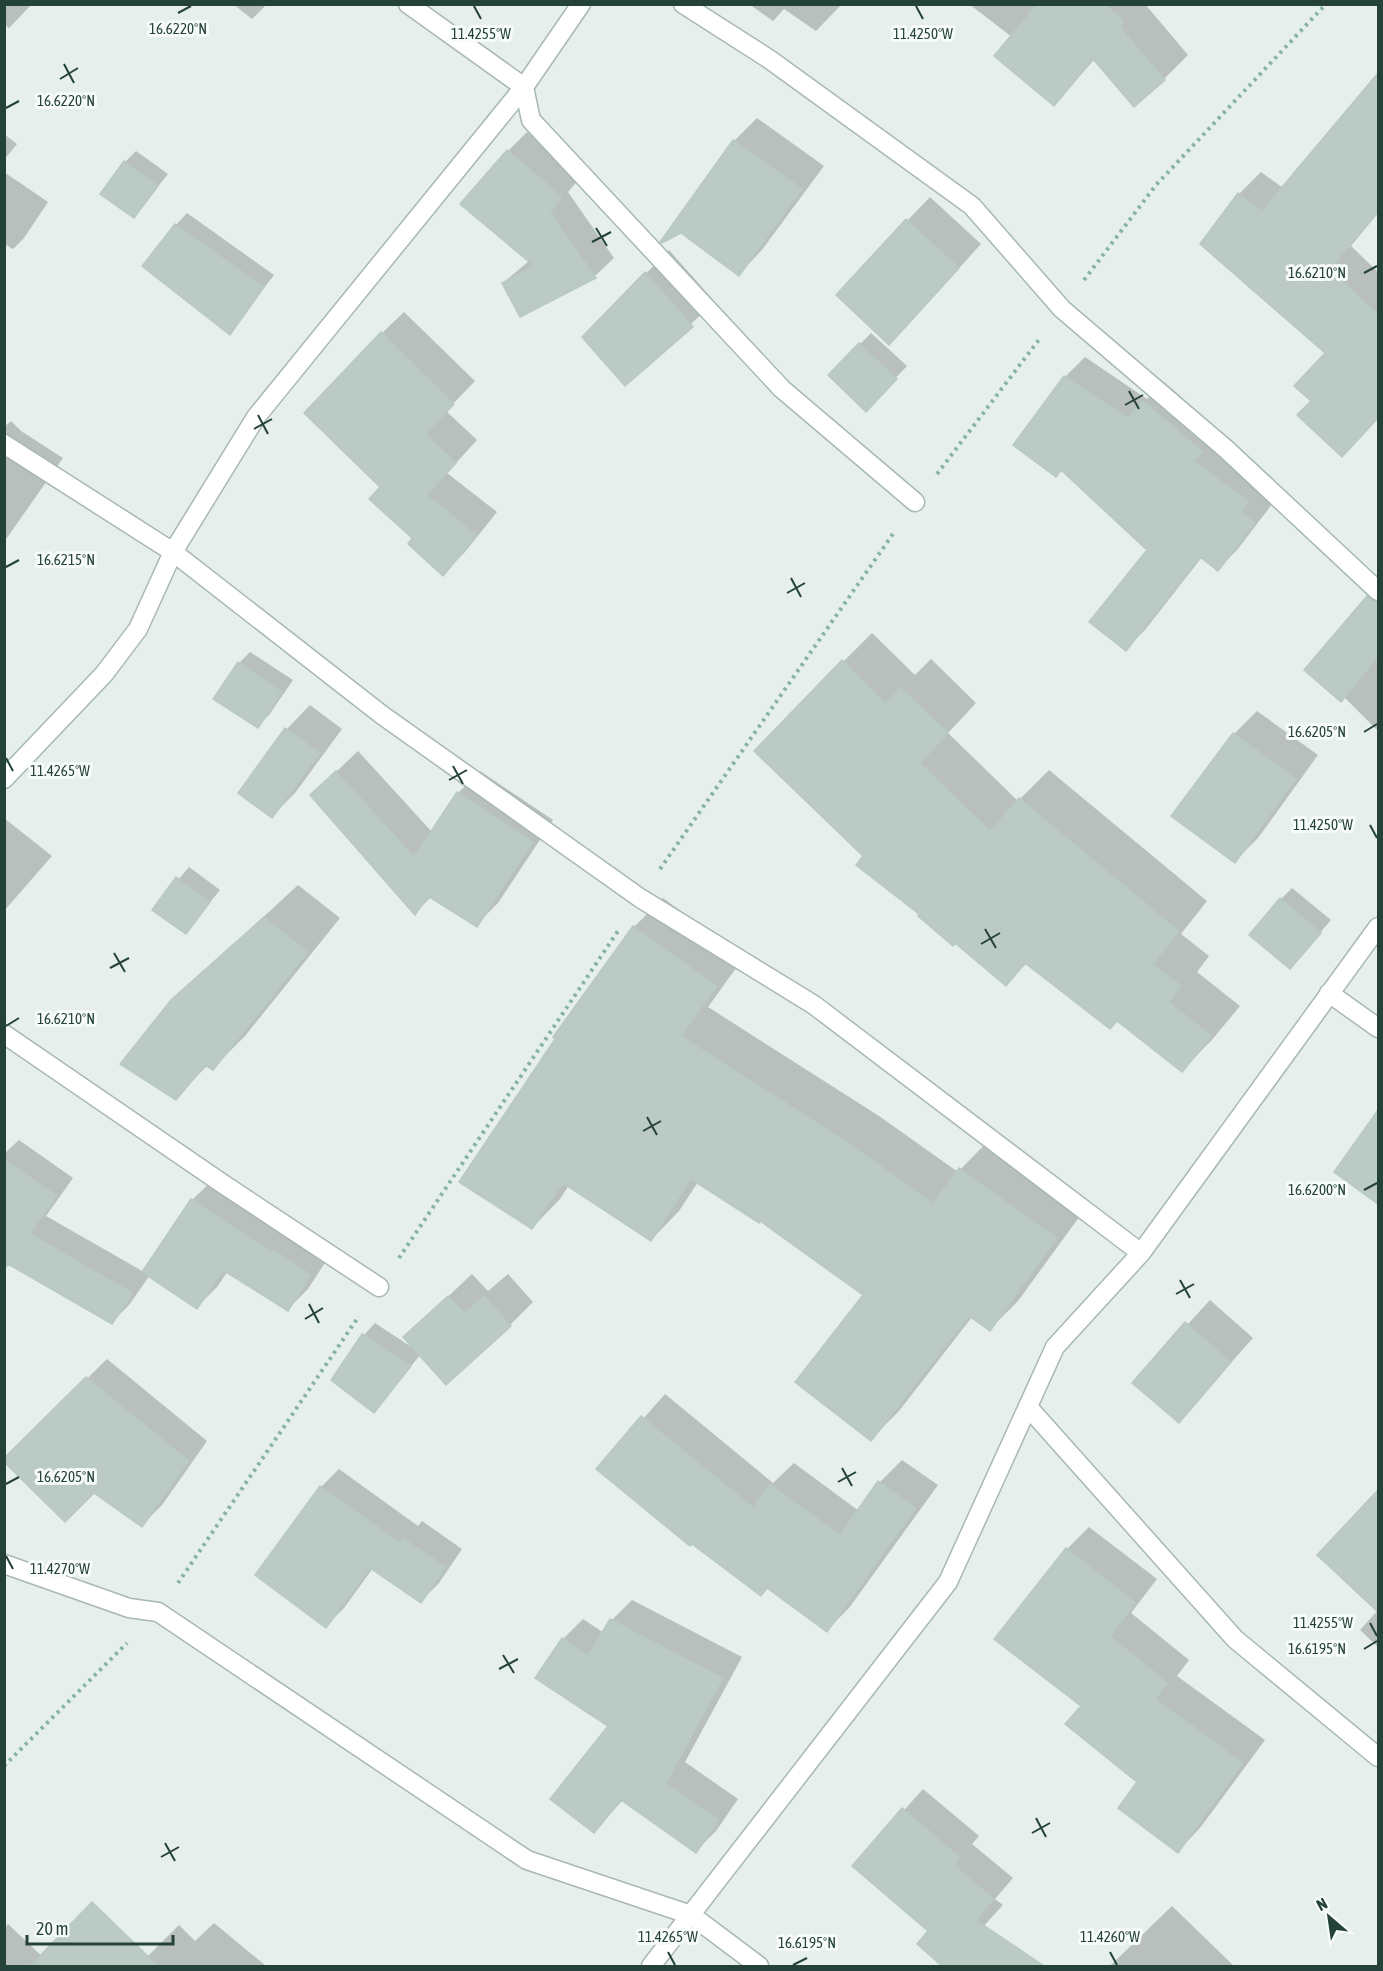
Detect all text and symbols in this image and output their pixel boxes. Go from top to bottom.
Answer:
text: 16.6220°N [149,20,207,37]
text: 11.4255°W [451,25,511,42]
text: 11.4250°W [893,25,953,42]
text: 16.6220°N [37,92,95,109]
text: 16.6210°N [1288,264,1346,281]
text: 16.6215°N [37,551,95,568]
text: 16.6205°N [1288,723,1346,740]
text: 11.4265°W [30,762,90,779]
text: 11.4250°W [1293,816,1353,833]
text: 16.6210°N [37,1010,95,1027]
text: 16.6200°N [1288,1181,1346,1198]
text: 16.6205°N [37,1468,95,1485]
text: 11.4270°W [30,1560,90,1577]
text: 11.4255°W [1293,1614,1353,1631]
text: 16.6195°N [1288,1640,1346,1657]
north arrow [1299,1887,1359,1947]
text: N [1313,1894,1330,1914]
scale bar [27,1908,172,1946]
text: 20 m [36,1918,68,1939]
text: 11.4265°W [638,1928,698,1945]
text: 11.4260°W [1080,1928,1140,1945]
text: 16.6195°N [778,1934,836,1951]

